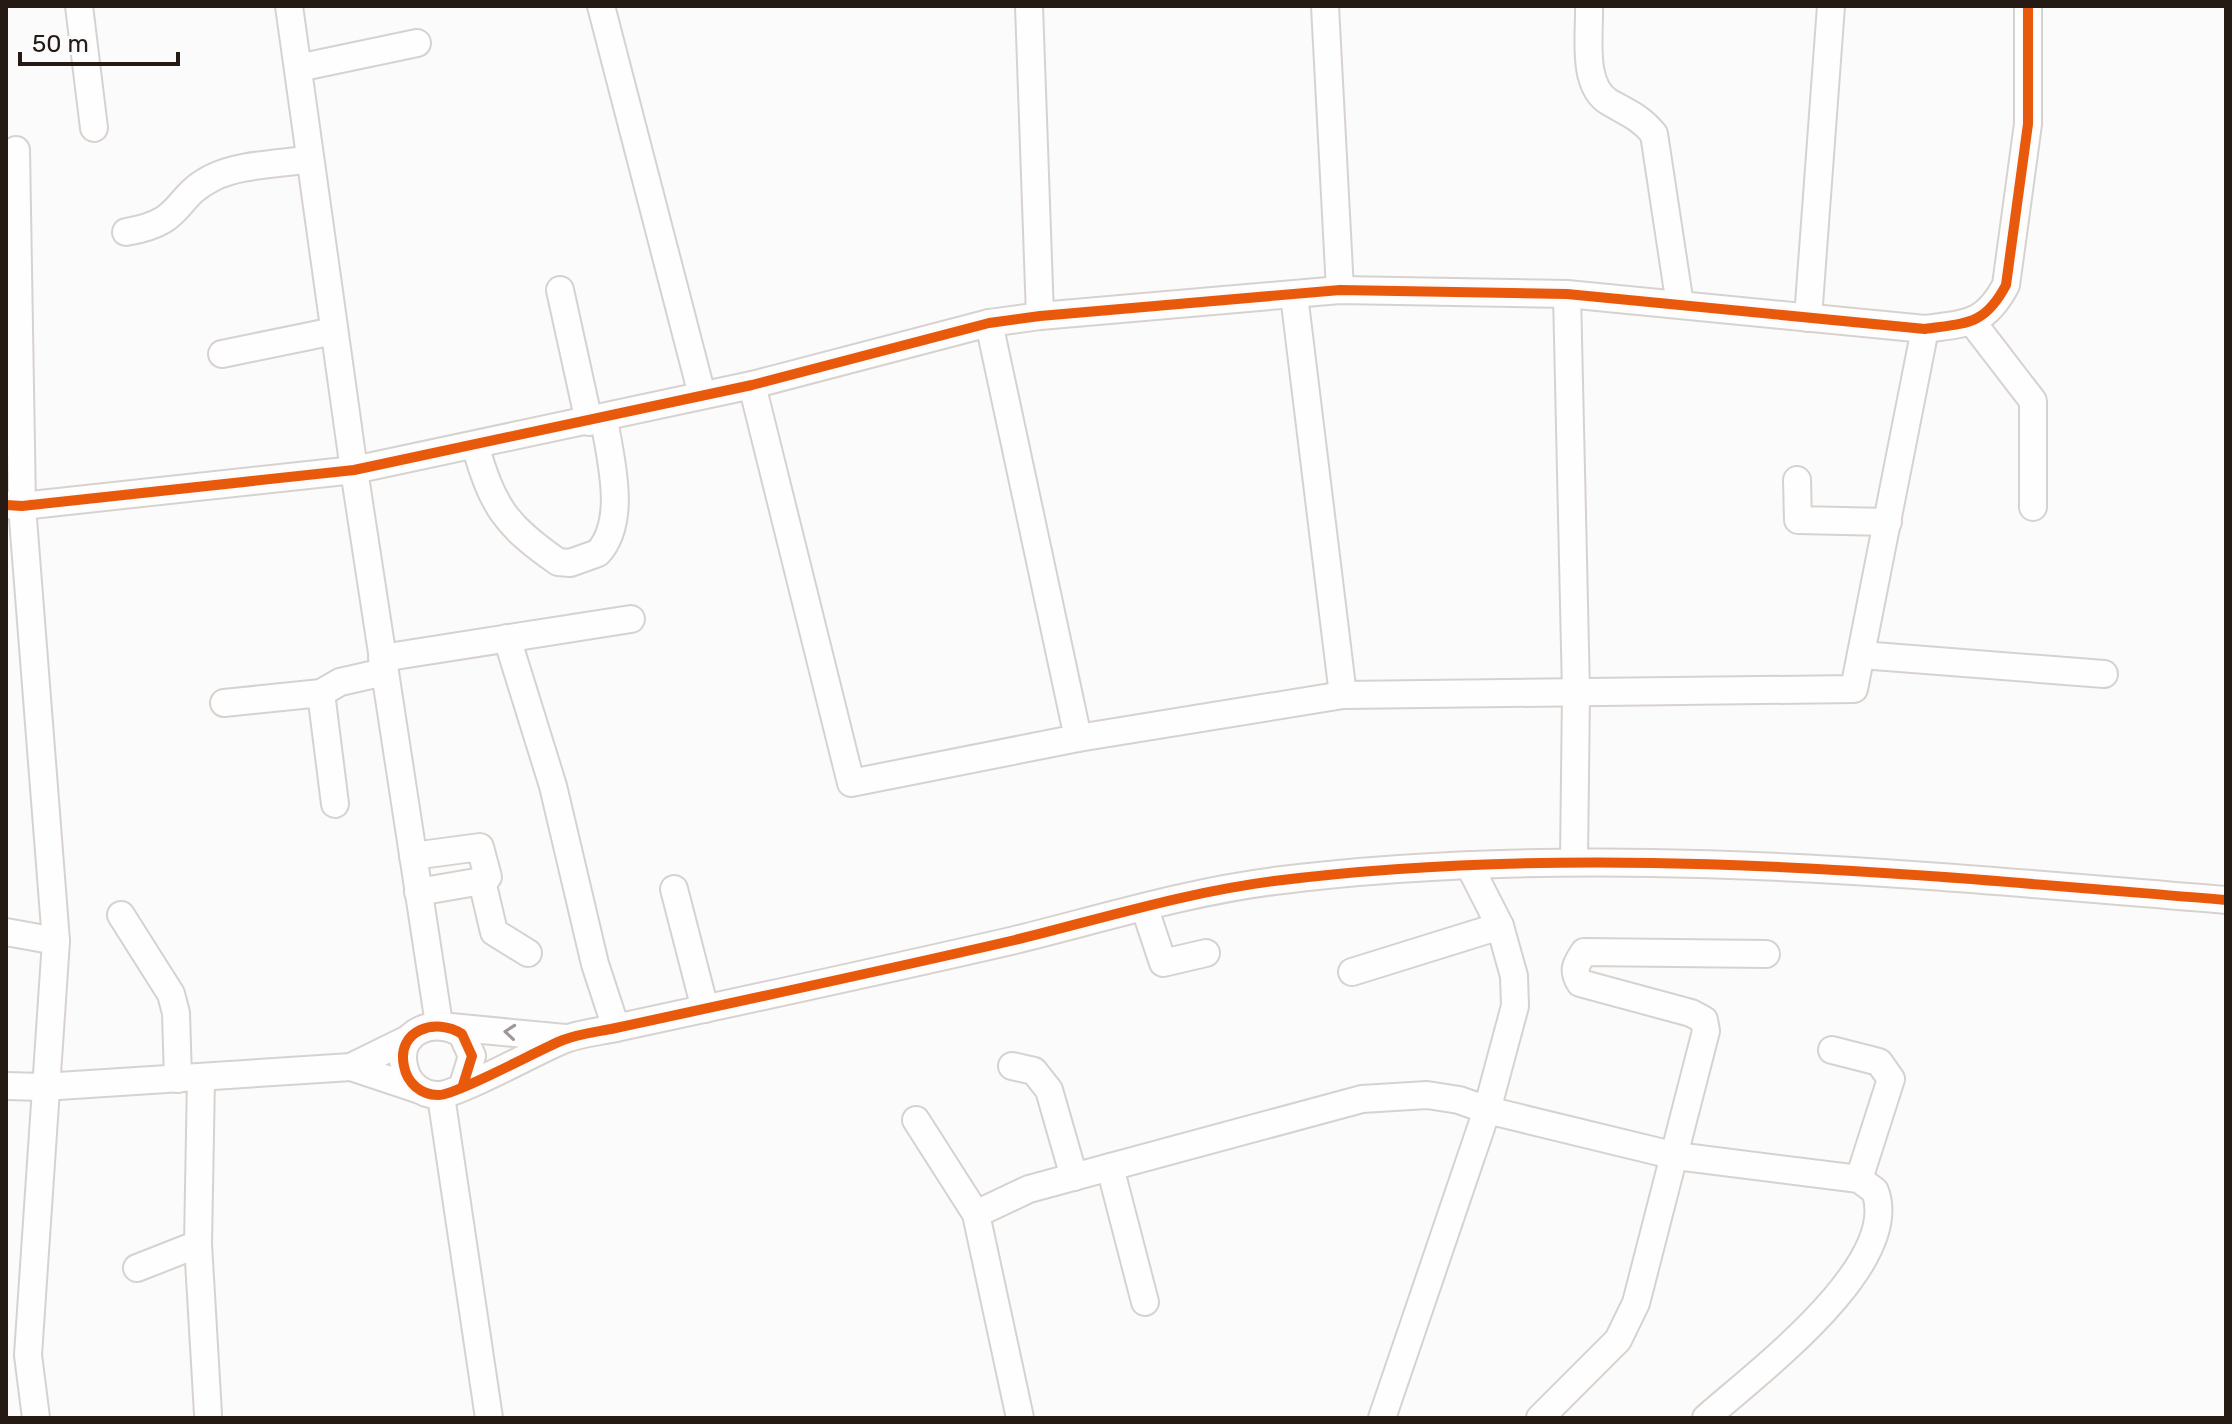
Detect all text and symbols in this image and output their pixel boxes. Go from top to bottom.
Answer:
scale bar [20,16,178,66]
text: 50 m [32,30,89,58]
one-way arrow [503,1024,516,1041]

